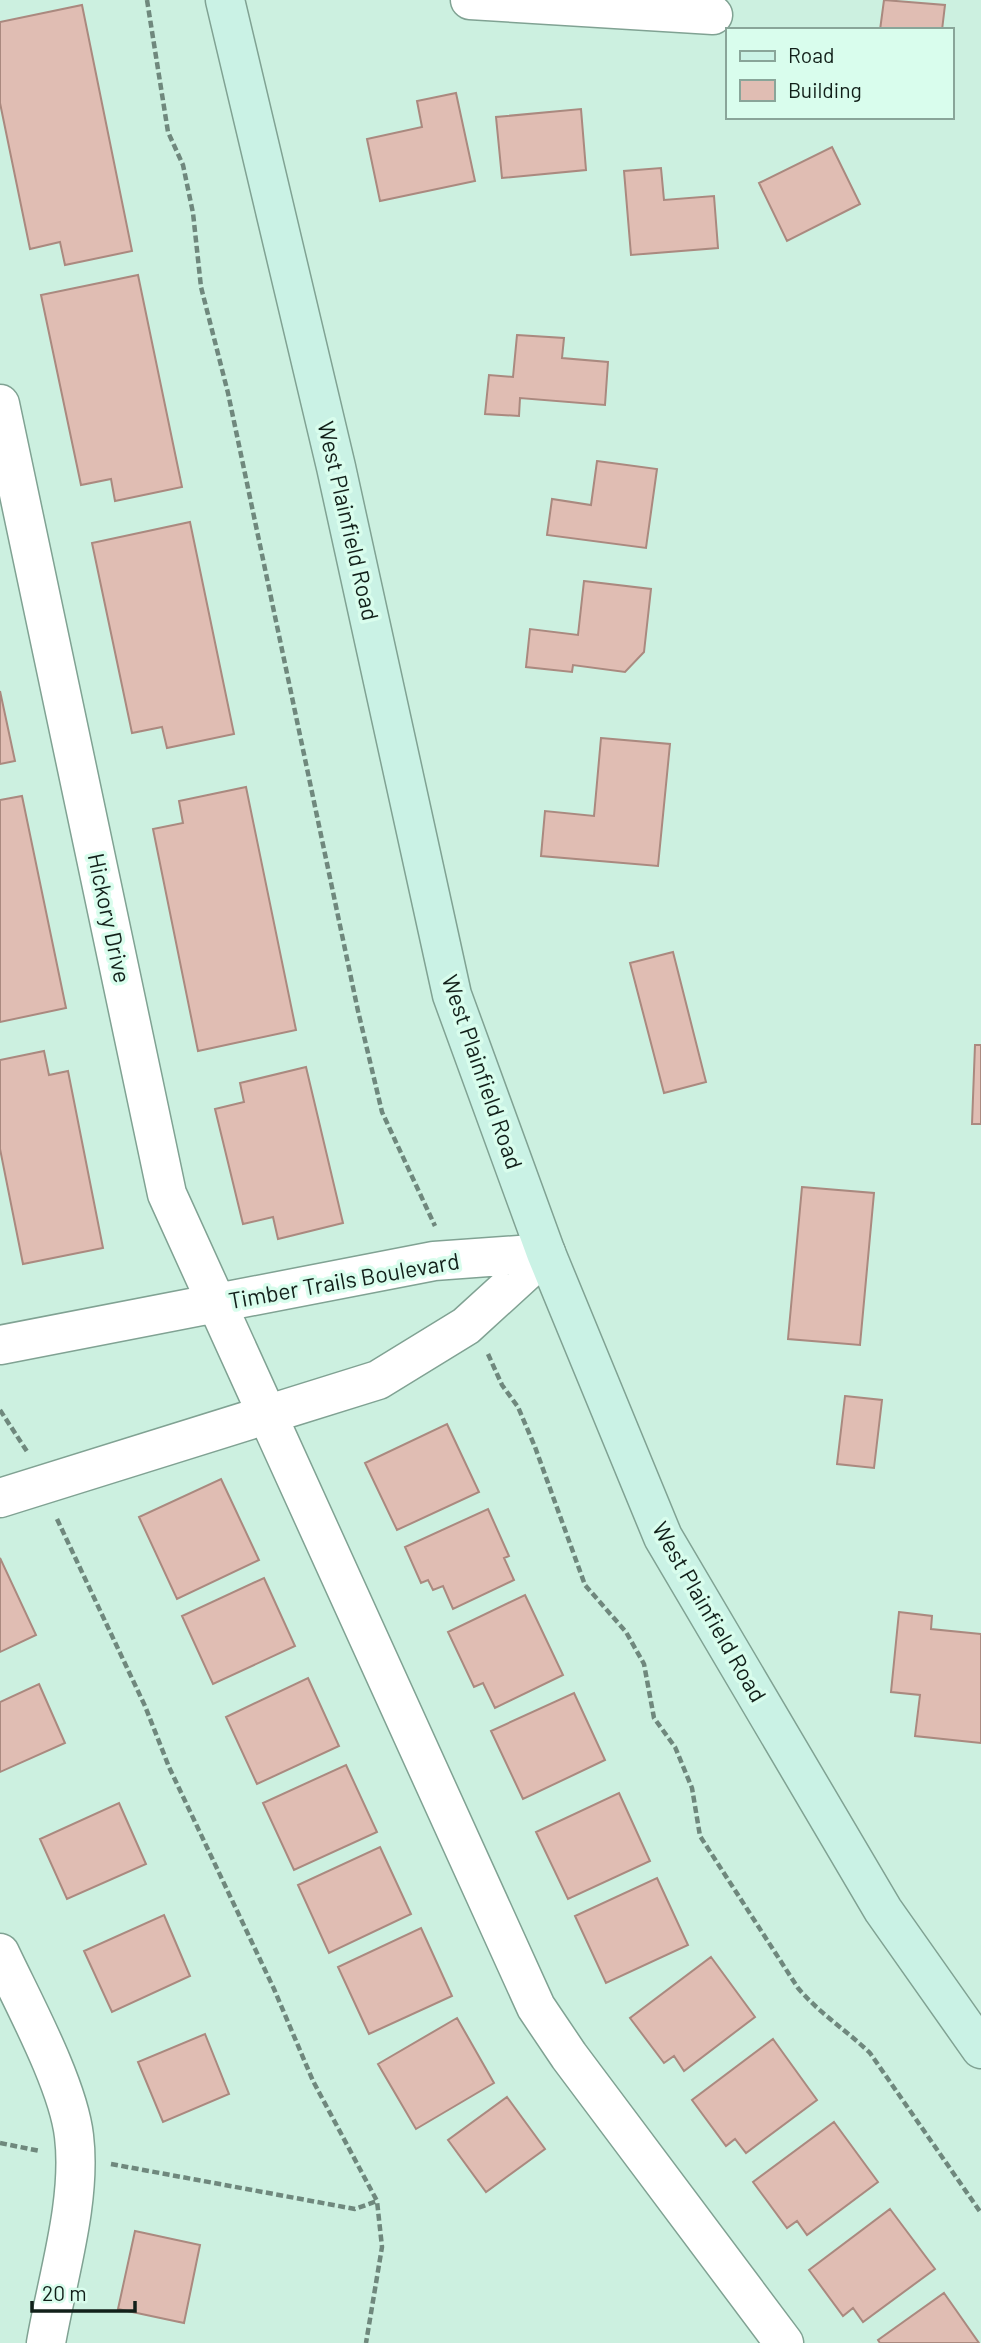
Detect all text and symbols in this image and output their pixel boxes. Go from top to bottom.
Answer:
legend [726,28,953,119]
text: Road [788,42,834,67]
text: Building [788,77,862,102]
street label: West Plainfield Road [312,418,386,623]
street label: Hickory Drive [83,850,137,985]
street label: West Plainfield Road [437,971,529,1173]
street label: Timber Trails Boulevard [226,1246,461,1314]
street label: West Plainfield Road [647,1516,773,1707]
scale bar [32,2270,135,2314]
text: 20 m [42,2280,87,2305]

